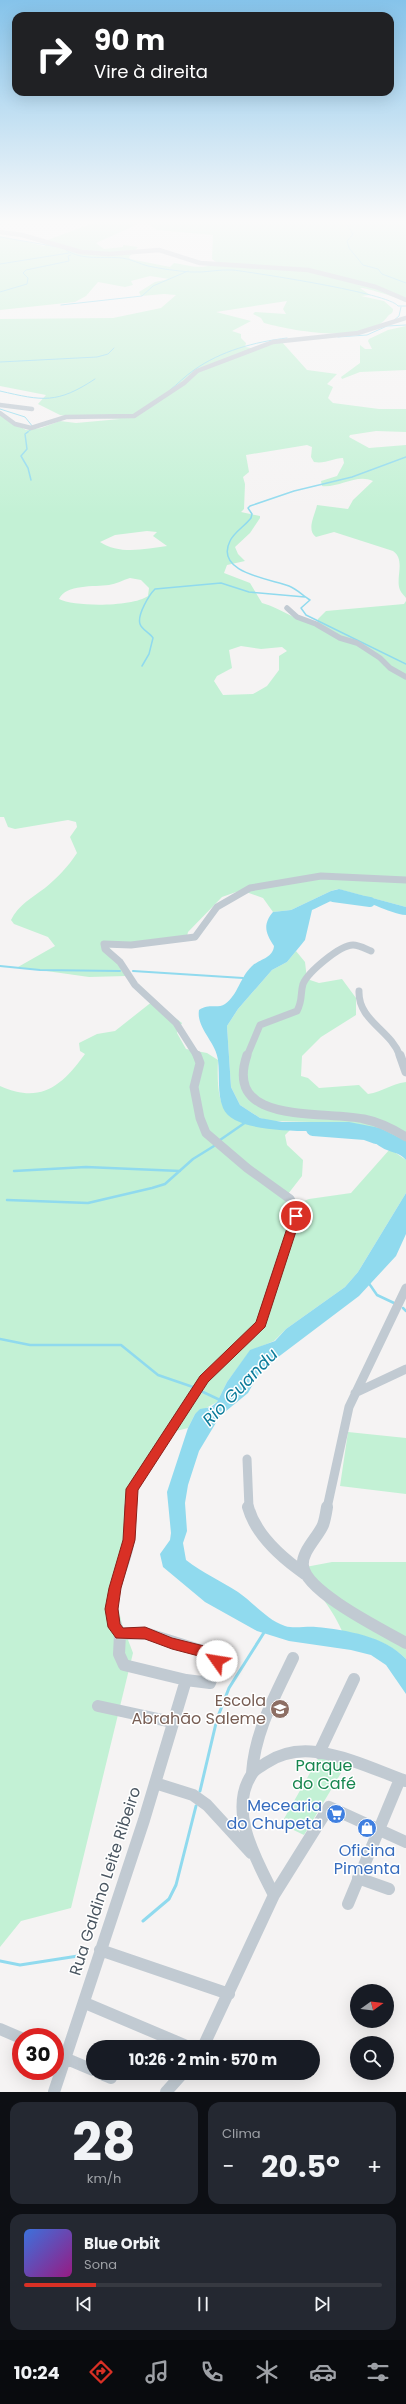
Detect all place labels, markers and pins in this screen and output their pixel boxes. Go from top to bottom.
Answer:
pin [279,1199,313,1233]
place label: Escola Abrahão Saleme [132,1689,266,1730]
school or university icon: Escola Abrahão Saleme [269,1698,291,1720]
place label: Mecearia do Chupeta [226,1794,322,1835]
supermarket icon: Mecearia do Chupeta [325,1803,347,1825]
shop icon: Oficina Pimenta [356,1817,378,1839]
place label: Oficina Pimenta [334,1839,400,1880]

